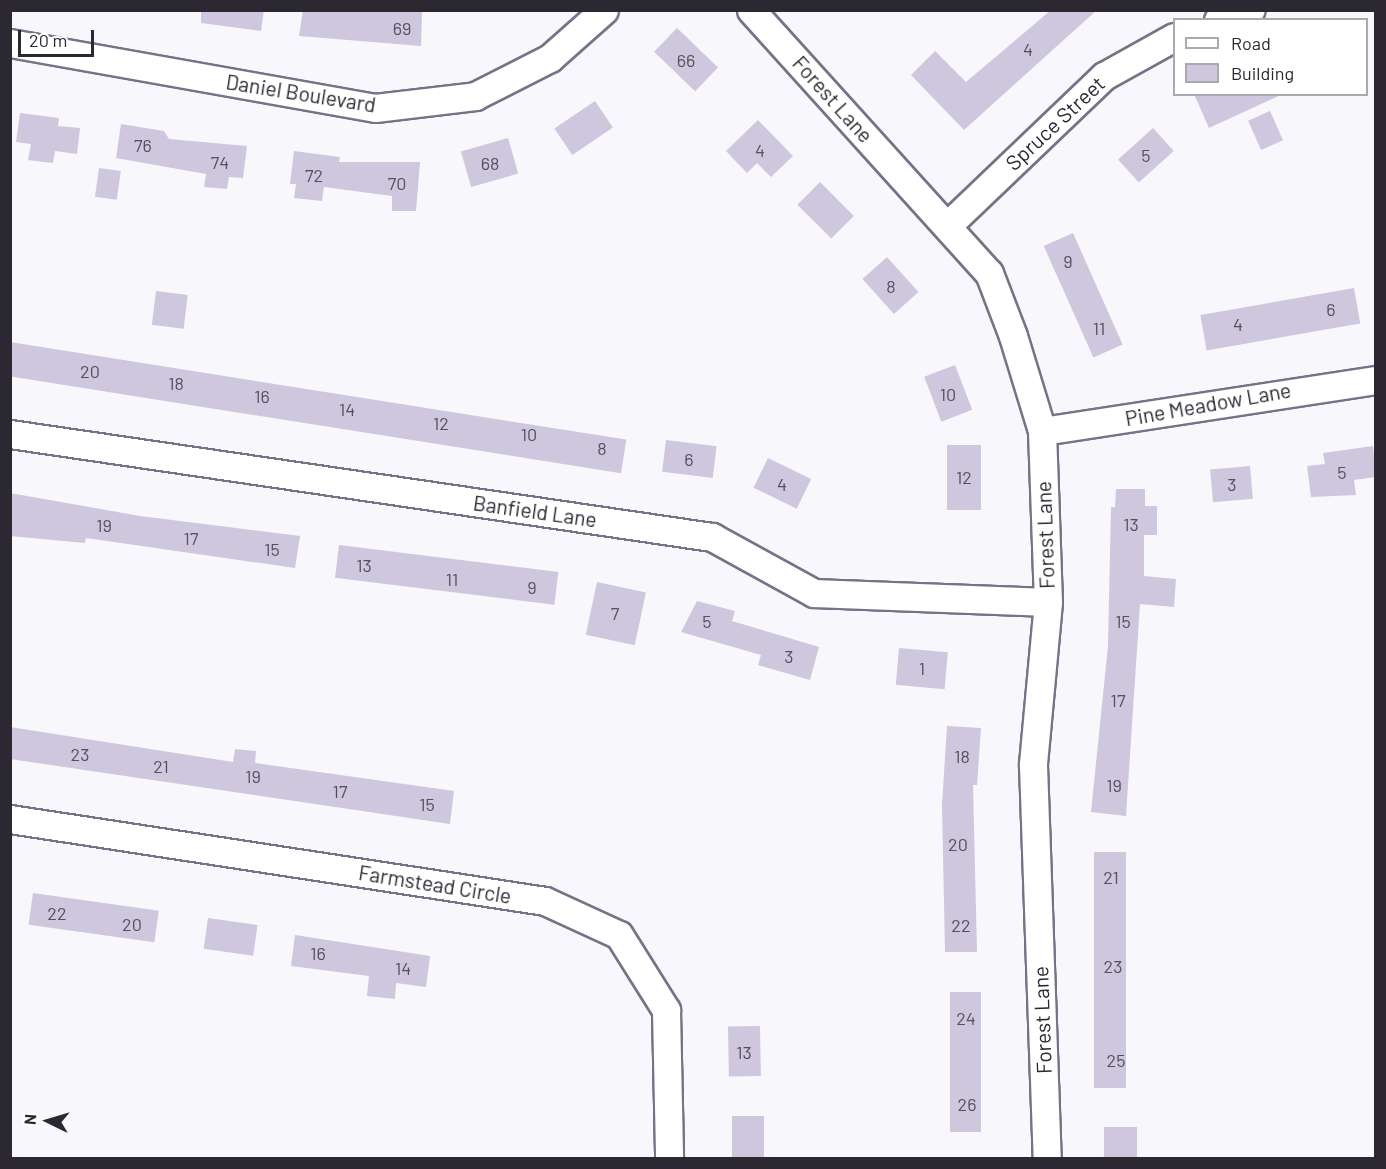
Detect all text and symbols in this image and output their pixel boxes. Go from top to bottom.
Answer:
house number: 69 [393,17,411,39]
scale bar [21,18,98,56]
legend [1173,18,1368,96]
text: 20 m [29,29,67,51]
text: Road [1231,32,1271,54]
house number: 4 [1023,38,1033,60]
house number: 66 [677,49,695,71]
street label: Forest Lane [787,50,879,148]
text: Building [1231,62,1294,84]
street label: Daniel Boulevard [224,69,378,117]
street label: Spruce Street [1000,71,1110,175]
house number: 76 [134,134,152,156]
house number: 4 [755,139,765,161]
house number: 5 [1141,144,1151,166]
house number: 74 [211,151,229,173]
house number: 68 [481,152,499,174]
house number: 72 [305,164,323,186]
house number: 70 [388,172,406,194]
house number: 9 [1063,250,1073,272]
house number: 8 [886,275,896,297]
house number: 6 [1326,298,1336,320]
house number: 4 [1233,313,1243,335]
house number: 11 [1093,317,1105,339]
house number: 20 [80,360,100,382]
house number: 18 [168,372,184,394]
street label: Pine Meadow Lane [1123,377,1293,431]
house number: 10 [940,383,956,405]
house number: 16 [254,385,270,407]
house number: 14 [339,398,355,420]
house number: 12 [433,412,449,434]
house number: 10 [521,423,537,445]
house number: 8 [597,437,607,459]
house number: 6 [684,448,694,470]
house number: 5 [1337,461,1347,483]
house number: 12 [956,466,972,488]
house number: 4 [777,473,787,495]
house number: 3 [1227,473,1237,495]
street label: Forest Lane [1031,481,1059,589]
street label: Banfield Lane [472,490,598,532]
house number: 13 [1123,513,1139,535]
house number: 19 [96,514,112,536]
house number: 17 [184,527,198,549]
house number: 15 [264,538,280,560]
house number: 13 [356,554,372,576]
house number: 11 [446,568,458,590]
house number: 9 [527,576,537,598]
house number: 7 [611,602,619,624]
house number: 5 [702,610,712,632]
house number: 15 [1115,610,1131,632]
house number: 3 [784,645,794,667]
house number: 1 [919,657,925,679]
house number: 17 [1111,689,1125,711]
house number: 23 [71,743,89,765]
house number: 18 [954,745,970,767]
house number: 21 [153,755,169,777]
house number: 19 [245,765,261,787]
house number: 19 [1106,774,1122,796]
house number: 17 [333,780,347,802]
house number: 15 [419,793,435,815]
house number: 20 [948,833,968,855]
street label: Farmstead Circle [357,859,513,909]
house number: 21 [1103,866,1119,888]
house number: 22 [47,902,67,924]
house number: 20 [122,913,142,935]
house number: 22 [951,914,971,936]
house number: 16 [310,942,326,964]
house number: 23 [1104,955,1122,977]
house number: 14 [395,957,411,979]
street label: Forest Lane [1028,966,1056,1074]
house number: 24 [956,1007,976,1029]
house number: 13 [736,1041,752,1063]
house number: 25 [1107,1049,1125,1071]
north arrow [18,1091,78,1151]
house number: 26 [958,1093,976,1115]
text: N [20,1113,39,1126]

